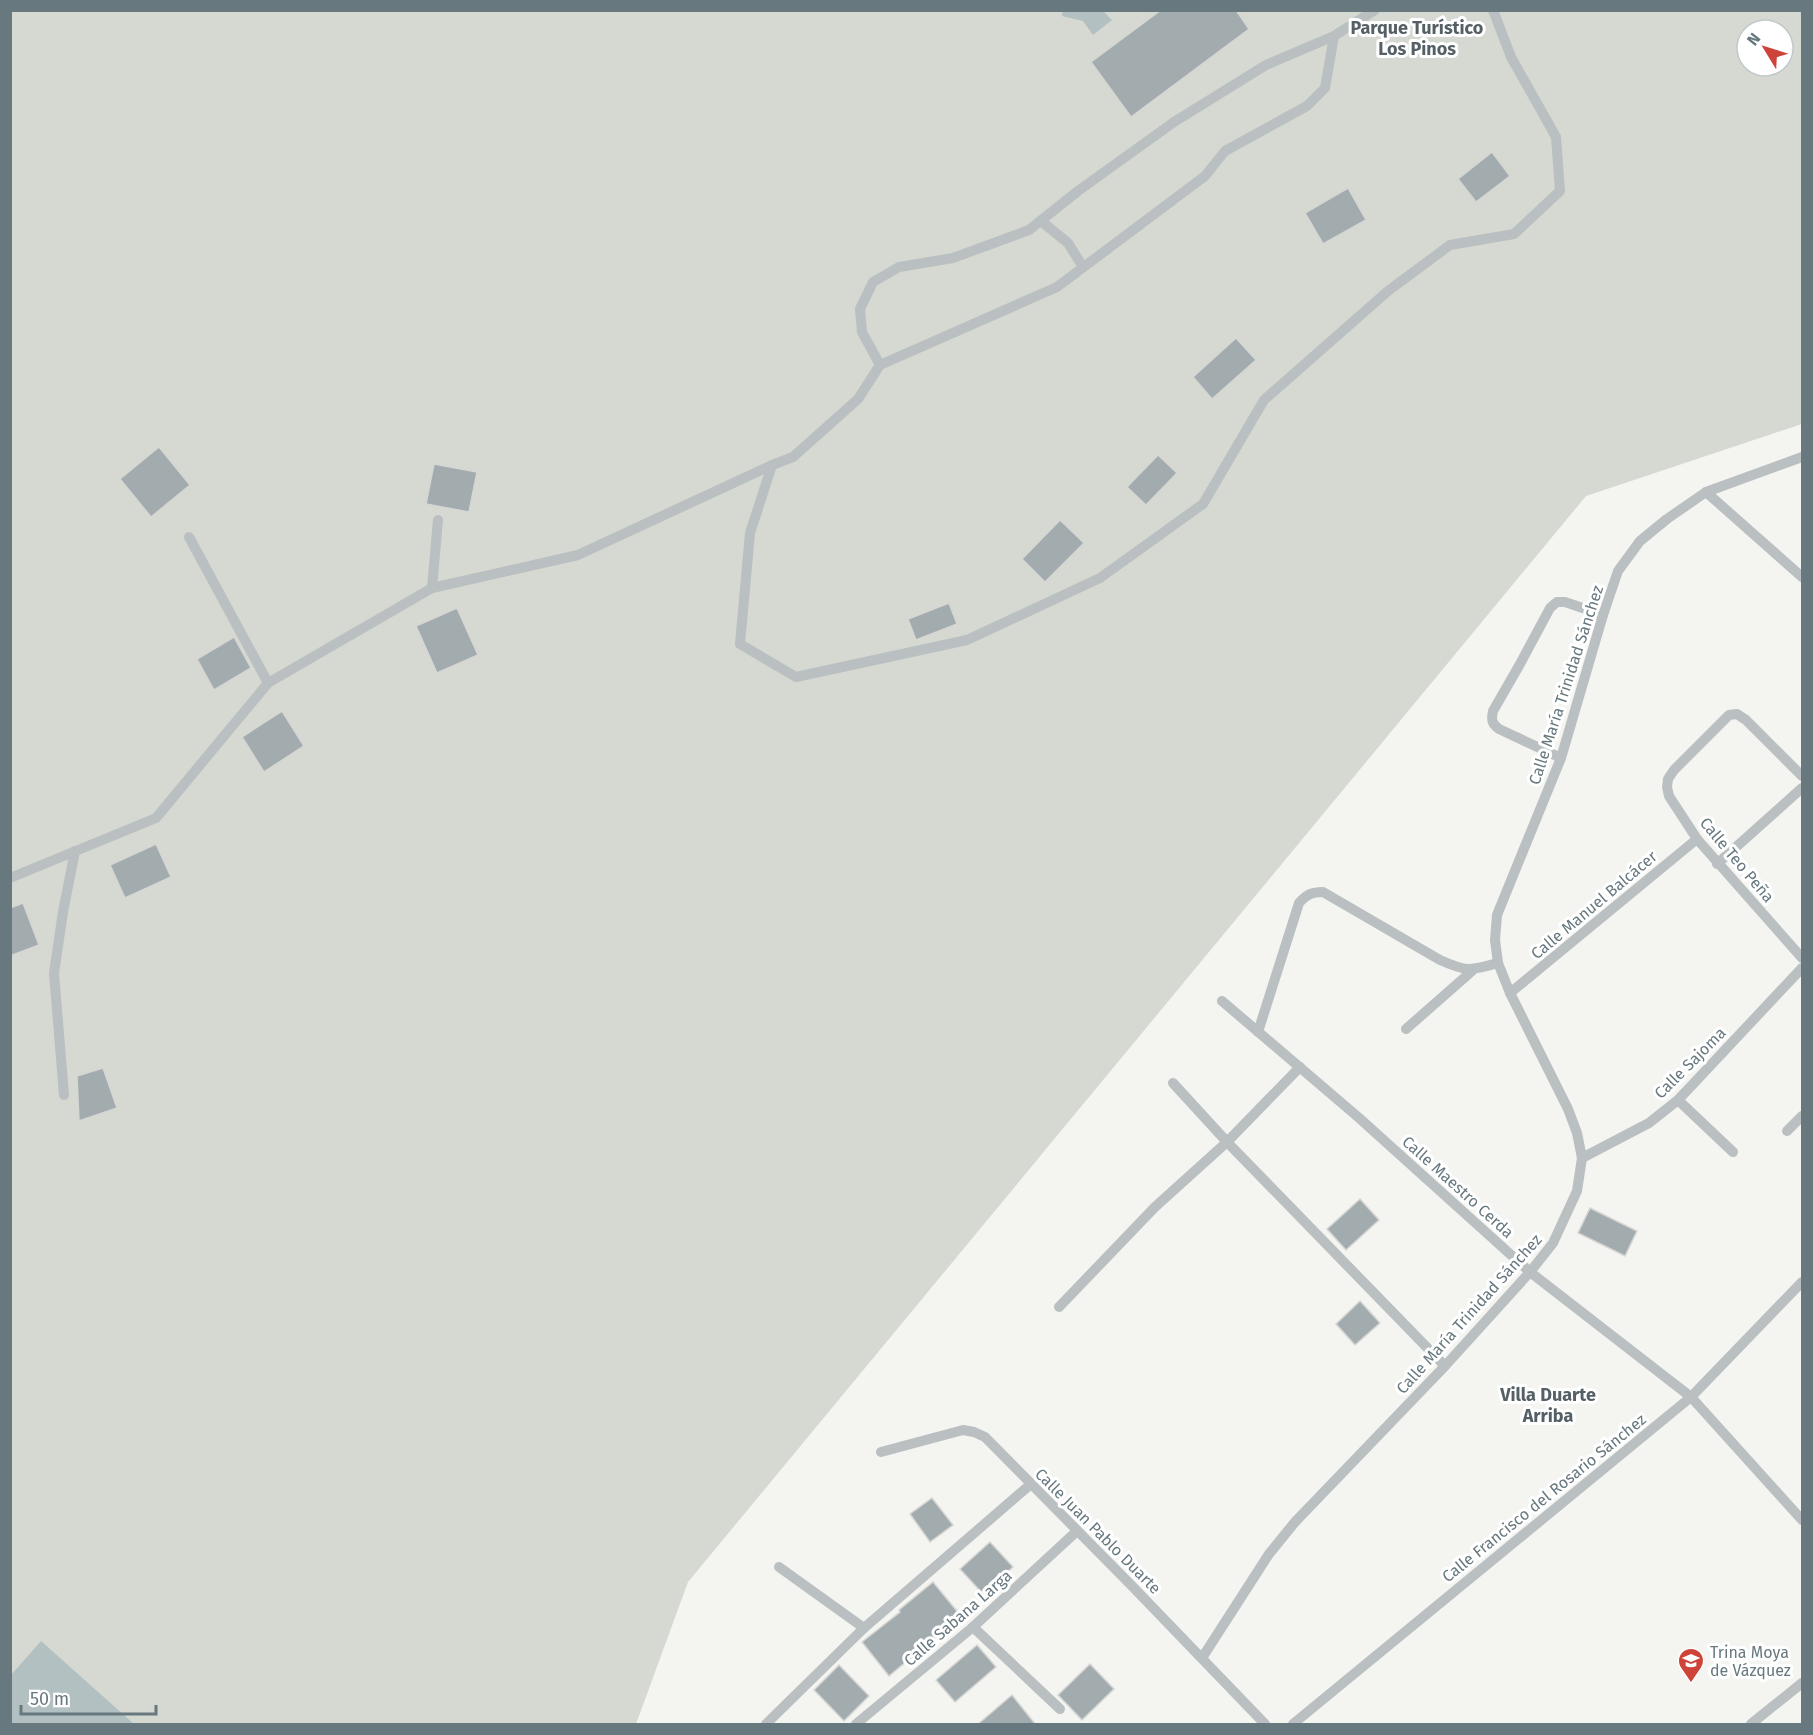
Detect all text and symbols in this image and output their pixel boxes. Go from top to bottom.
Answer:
district label: Parque Turístico Los Pinos [1351,17,1483,60]
north arrow [1735,18,1795,78]
text: N [1743,29,1764,49]
street label: Calle María Trinidad Sánchez [1525,583,1607,787]
street label: Calle Teo Peña [1696,814,1778,906]
street label: Calle Manuel Balcácer [1527,846,1661,963]
street label: Calle Sajoma [1650,1023,1730,1103]
street label: Calle Maestro Cerda [1398,1132,1518,1242]
street label: Calle María Trinidad Sánchez [1392,1230,1546,1398]
district label: Villa Duarte Arriba [1499,1384,1596,1427]
street label: Calle Francisco del Rosario Sánchez [1438,1410,1650,1586]
street label: Calle Juan Pablo Duarte [1031,1464,1165,1598]
street label: Calle Sabana Larga [900,1566,1016,1670]
place label: Trina Moya de Vázquez [1710,1643,1791,1680]
school or university icon: Trina Moya de Vázquez [1676,1646,1706,1684]
scale bar [21,1678,156,1716]
text: 50 m [30,1688,69,1710]

